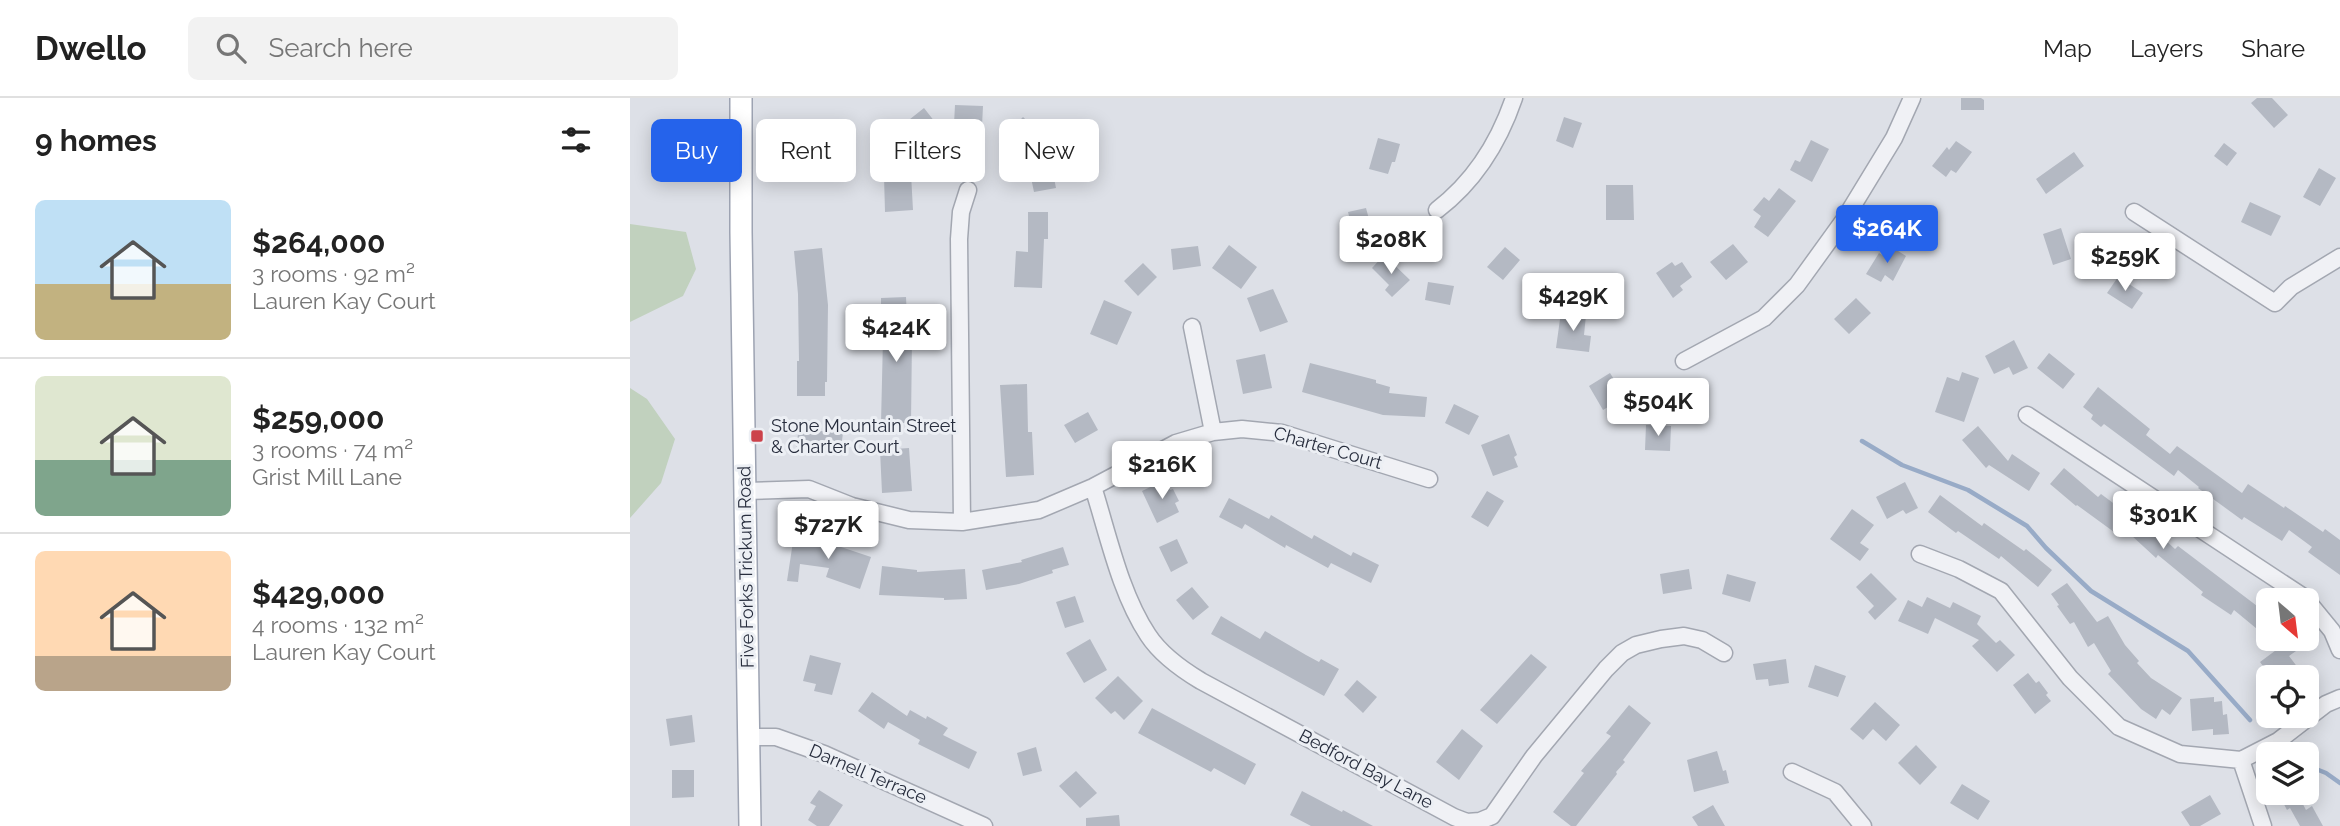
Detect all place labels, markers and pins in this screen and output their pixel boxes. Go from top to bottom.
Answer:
pin: $264K [1838,206,1936,265]
pin: $208K [1342,216,1440,276]
pin: $259K [2076,234,2174,293]
pin: $429K [1524,274,1622,333]
pin: $424K [847,304,945,364]
pin: $504K [1609,378,1707,438]
place label: Stone Mountain Street & Charter Court [771,415,956,457]
marker: Stone Mountain Street & Charter Court [749,428,765,444]
pin: $216K [1113,442,1211,501]
pin: $301K [2114,491,2212,551]
pin: $727K [779,502,877,561]

